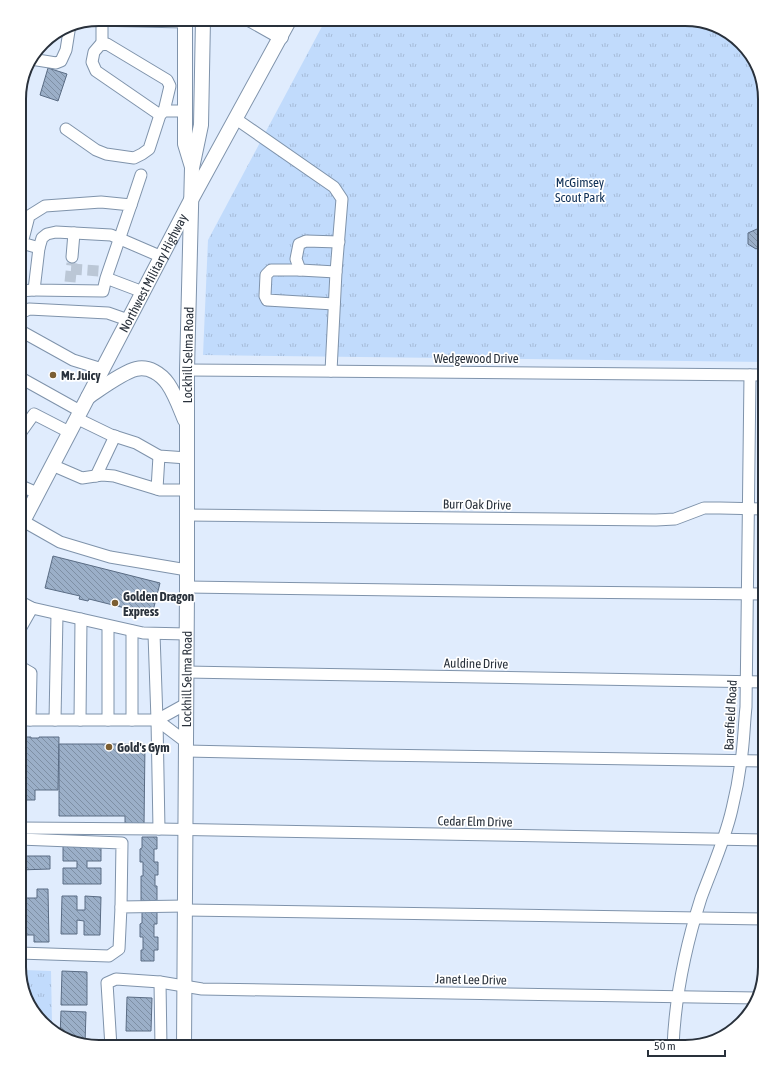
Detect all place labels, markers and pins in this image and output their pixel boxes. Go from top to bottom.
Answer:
place label: Mr. Juicy [61,368,101,383]
marker: Mr. Juicy [48,370,58,380]
place label: Golden Dragon Express [123,589,194,619]
marker: Golden Dragon Express [110,598,120,608]
place label: Gold's Gym [117,740,170,755]
marker: Gold's Gym [104,742,114,752]

